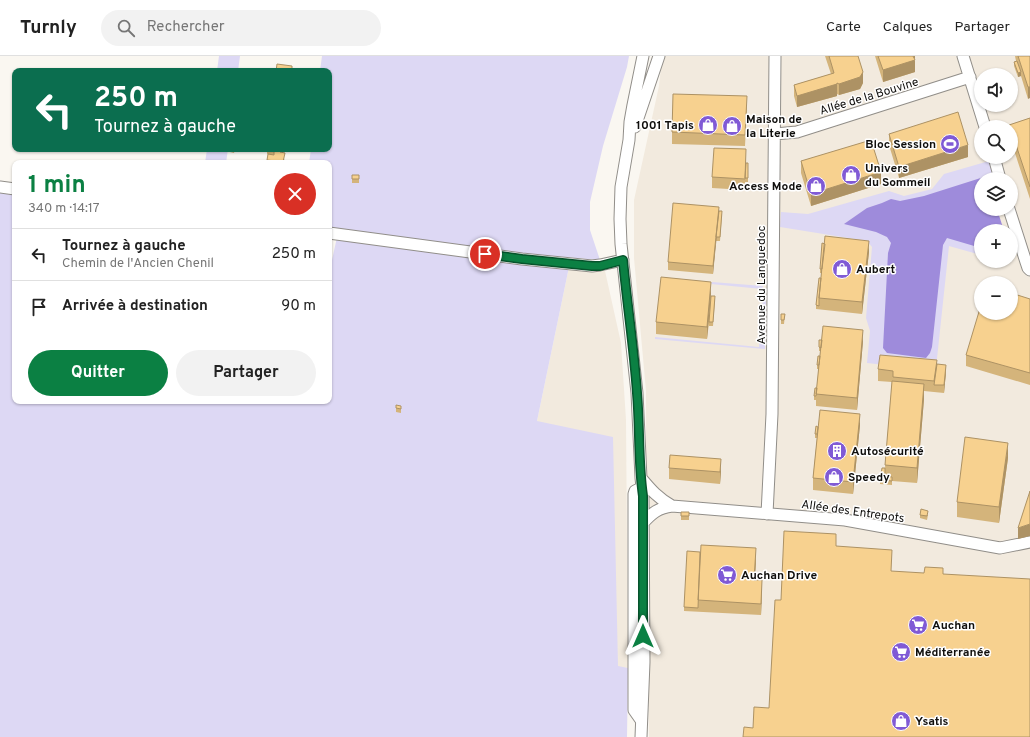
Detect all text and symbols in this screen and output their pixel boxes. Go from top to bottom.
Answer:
search box [101,10,381,46]
text: Turnly [20,16,77,40]
icon: search [115,17,137,39]
text: Rechercher [147,18,225,37]
text: Carte [826,19,861,36]
text: Calques [883,19,933,36]
text: Partager [955,19,1010,36]
map controls [974,68,1018,320]
button: sound [974,68,1018,112]
street label: Allée de la Bouvine [818,74,921,120]
text: 250 m [94,81,178,117]
icon: left [28,84,80,136]
place label: Maison de la Literie [746,112,802,142]
shop icon: 1001 Tapis [697,114,719,136]
shop icon: Maison de la Literie [721,115,743,137]
text: Tournez à gauche [94,116,236,139]
place label: 1001 Tapis [636,118,694,134]
button: search [974,120,1018,164]
sports icon: Bloc Session [939,133,961,155]
place label: Bloc Session [865,137,936,153]
place label: Univers du Sommeil [865,161,931,191]
shop icon: Univers du Sommeil [840,164,862,186]
text: 1 min [28,171,86,201]
button: layers [974,172,1018,216]
button: close [274,173,316,215]
shop icon: Access Mode [805,175,827,197]
place label: Access Mode [729,179,802,195]
text: 340 m · 14:17 [28,201,100,217]
button: + [974,224,1018,268]
street label: Avenue du Languedoc [754,225,770,345]
text: Tournez à gauche [62,237,186,256]
pin [468,237,502,271]
icon: arrive [474,243,496,265]
icon: left [28,244,50,266]
text: 250 m [272,245,316,264]
text: Chemin de l'Ancien Chenil [62,256,214,272]
shop icon: Aubert [831,258,853,280]
place label: Aubert [856,262,896,278]
button: − [974,276,1018,320]
icon: arrive [28,296,50,318]
text: Arrivée à destination [62,297,208,316]
text: 90 m [281,297,316,316]
button: Quitter [28,350,168,396]
button: Partager [176,350,316,396]
building icon: Autosécurité [826,440,848,462]
place label: Autosécurité [851,444,924,460]
shop icon: Speedy [823,466,845,488]
place label: Speedy [848,470,890,486]
street label: Allée des Entrepots [800,497,905,527]
supermarket icon: Auchan Drive [716,564,738,586]
place label: Auchan Drive [741,568,818,584]
supermarket icon: Auchan [907,614,929,636]
position arrow [622,615,664,657]
place label: Auchan [932,618,975,634]
supermarket icon: Méditerranée [890,641,912,663]
place label: Méditerranée [915,645,990,661]
shop icon: Ysatis [890,710,912,732]
place label: Ysatis [915,714,949,730]

